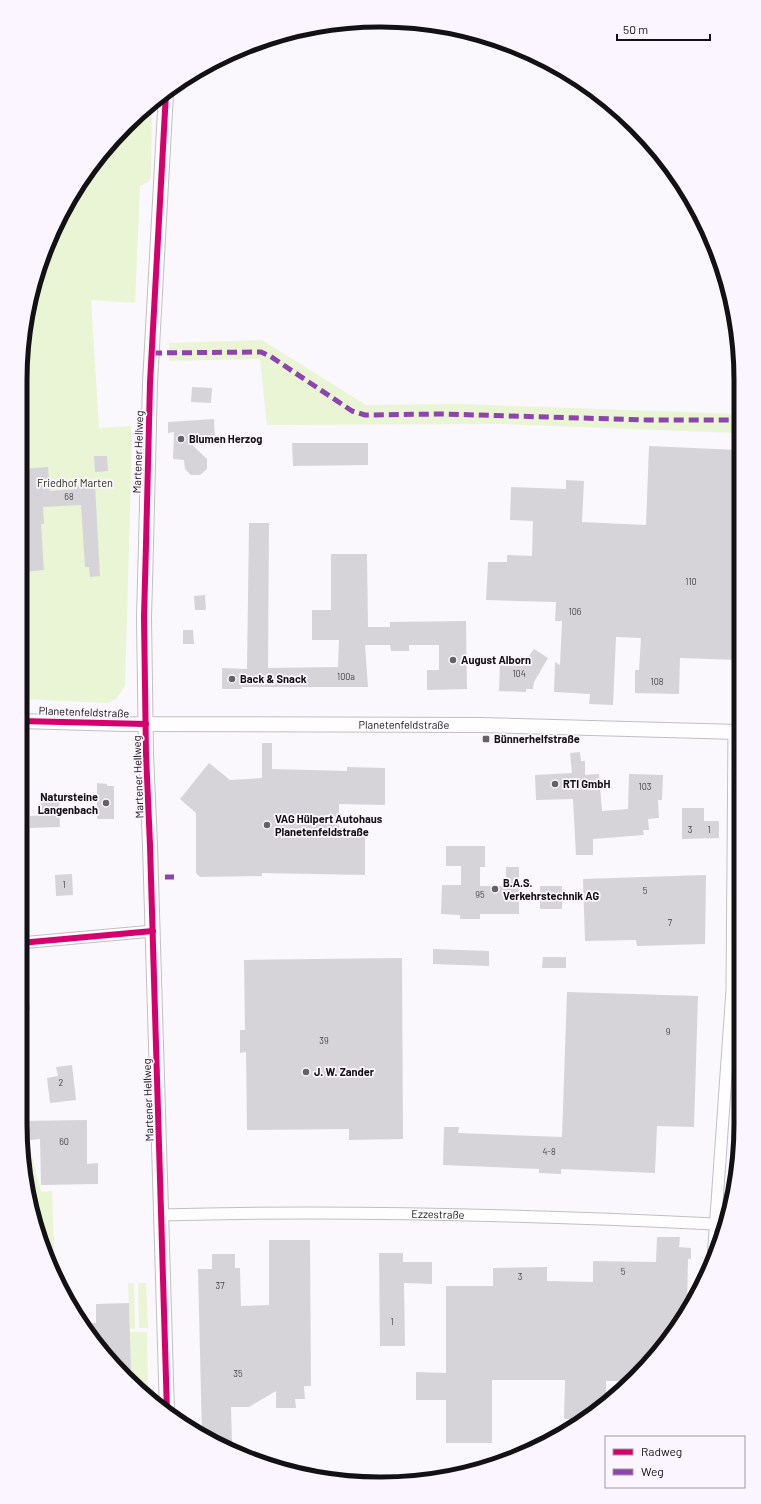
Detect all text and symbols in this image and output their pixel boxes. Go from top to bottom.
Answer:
scale bar [617,16,710,42]
text: 50 m [623,22,648,36]
street label: Martener Hellweg [130,410,145,494]
place label: Blumen Herzog [189,432,262,445]
marker: Blumen Herzog [176,434,186,444]
park label: Friedhof Marten [37,476,113,489]
house number: 68 [64,491,74,502]
house number: 110 [685,576,697,587]
house number: 106 [569,606,582,617]
place label: August Alborn [461,653,531,666]
marker: August Alborn [448,655,458,665]
house number: 104 [512,668,526,679]
house number: 100a [337,671,355,682]
place label: Back & Snack [240,672,307,685]
marker: Back & Snack [227,674,237,684]
house number: 108 [651,676,664,687]
street label: Planetenfeldstraße [39,703,130,720]
street label: Planetenfeldstraße [359,718,449,731]
place label: Bünnerhelfstraße [494,732,580,745]
marker: Bünnerhelfstraße [481,734,491,744]
street label: Martener Hellweg [130,735,145,819]
place label: RTI GmbH [563,777,610,790]
marker: RTI GmbH [550,779,560,789]
house number: 103 [639,781,652,792]
place label: Natursteine Langenbach [38,790,98,816]
marker: Natursteine Langenbach [101,798,111,808]
place label: VAG Hülpert Autohaus Planetenfeldstraße [275,812,383,838]
marker: VAG Hülpert Autohaus Planetenfeldstraße [262,820,272,830]
house number: 3 [688,824,693,835]
house number: 1 [707,824,711,835]
place label: B.A.S. Verkehrstechnik AG [503,876,599,902]
house number: 1 [62,879,66,890]
marker: B.A.S. Verkehrstechnik AG [490,884,500,894]
house number: 5 [643,885,648,896]
house number: 95 [475,889,485,900]
house number: 7 [668,917,673,928]
house number: 9 [666,1026,671,1037]
house number: 39 [319,1035,329,1046]
street label: Martener Hellweg [140,1058,155,1142]
place label: J. W. Zander [314,1065,375,1078]
marker: J. W. Zander [301,1067,311,1077]
house number: 2 [59,1077,64,1088]
house number: 60 [59,1136,69,1147]
house number: 4-8 [542,1146,556,1157]
street label: Ezzestraße [411,1207,465,1221]
house number: 5 [621,1266,626,1277]
house number: 3 [518,1271,523,1282]
house number: 37 [216,1280,225,1291]
house number: 1 [390,1316,394,1327]
house number: 35 [233,1368,243,1379]
legend [605,1436,745,1488]
text: Radweg [641,1444,682,1458]
text: Weg [641,1464,664,1478]

